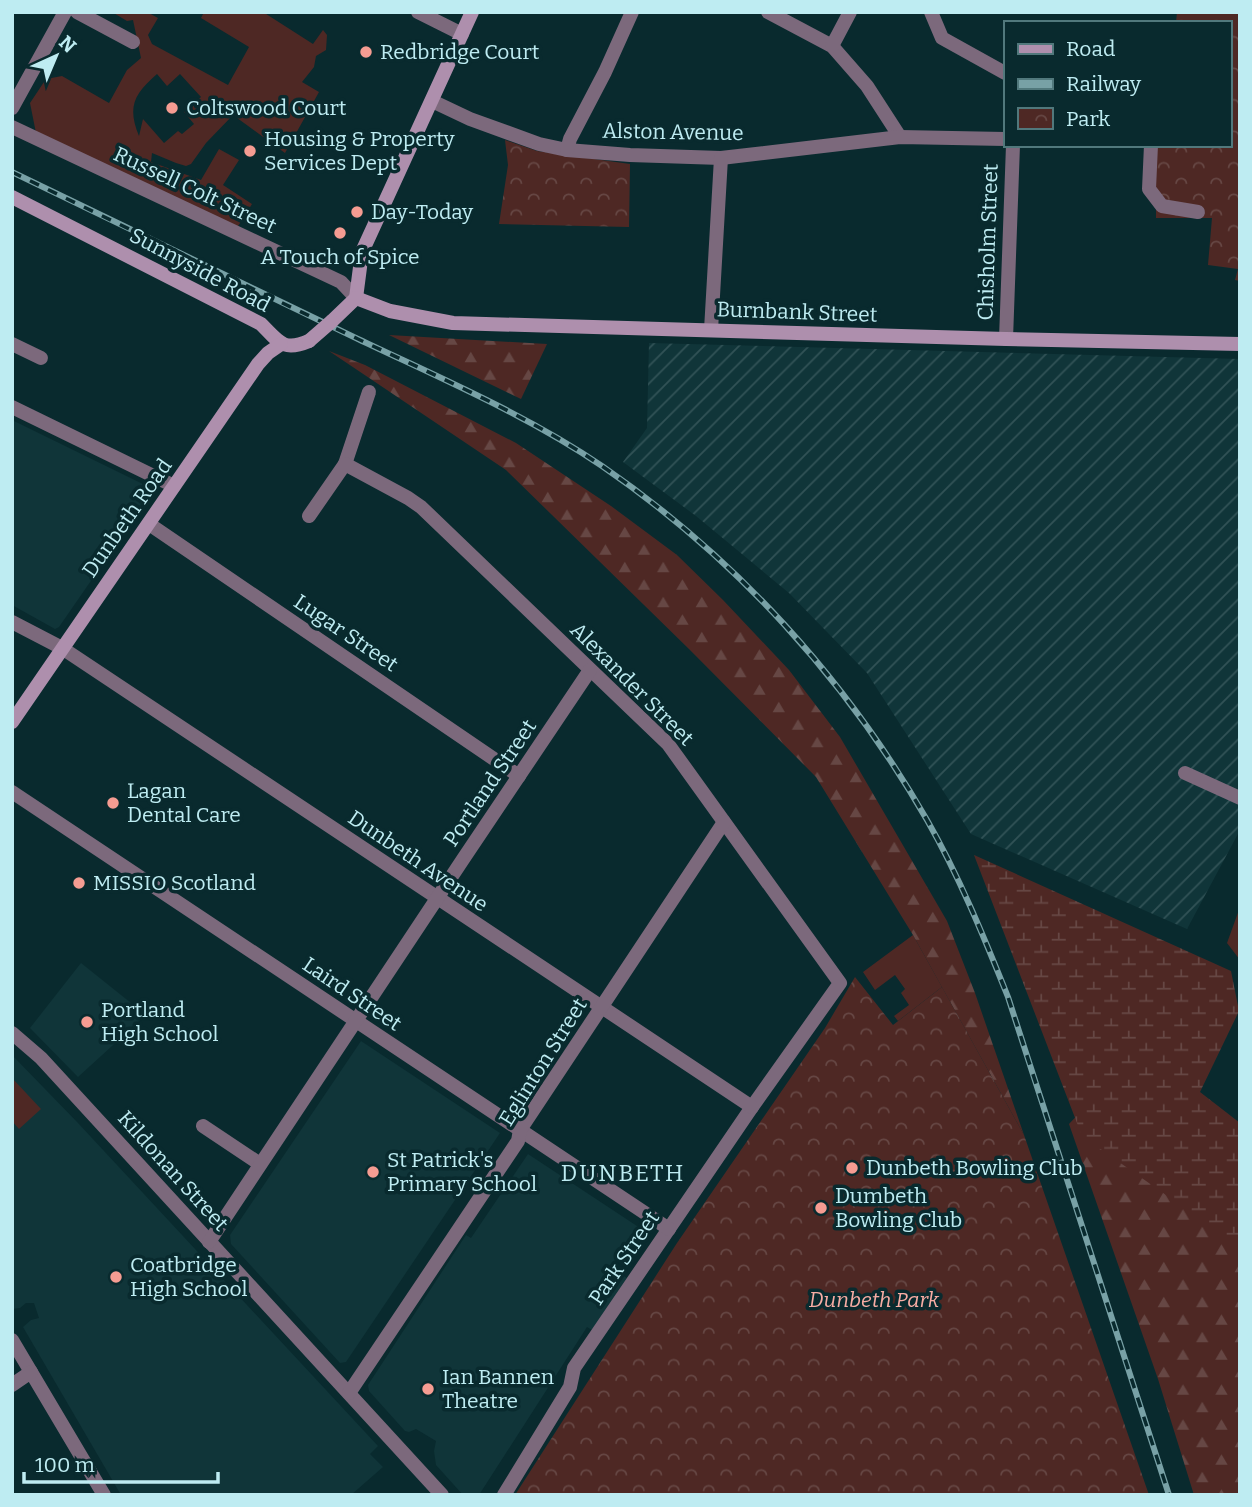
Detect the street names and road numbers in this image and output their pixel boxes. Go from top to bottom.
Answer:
street label: Alston Avenue [602,118,744,146]
street label: Russell Colt Street [110,141,281,239]
street label: Chisholm Street [972,163,1004,321]
street label: Sunnyside Road [125,222,275,318]
street label: Burnbank Street [716,296,878,328]
street label: Dunbeth Road [77,454,177,582]
street label: Lugar Street [289,589,403,678]
street label: Alexander Street [565,617,699,751]
street label: Portland Street [438,714,542,851]
street label: Dunbeth Avenue [343,805,493,917]
street label: Laird Street [298,951,407,1037]
street label: Eglinton Street [493,993,593,1131]
street label: Kildonan Street [112,1105,234,1237]
street label: Park Street [583,1206,665,1310]

